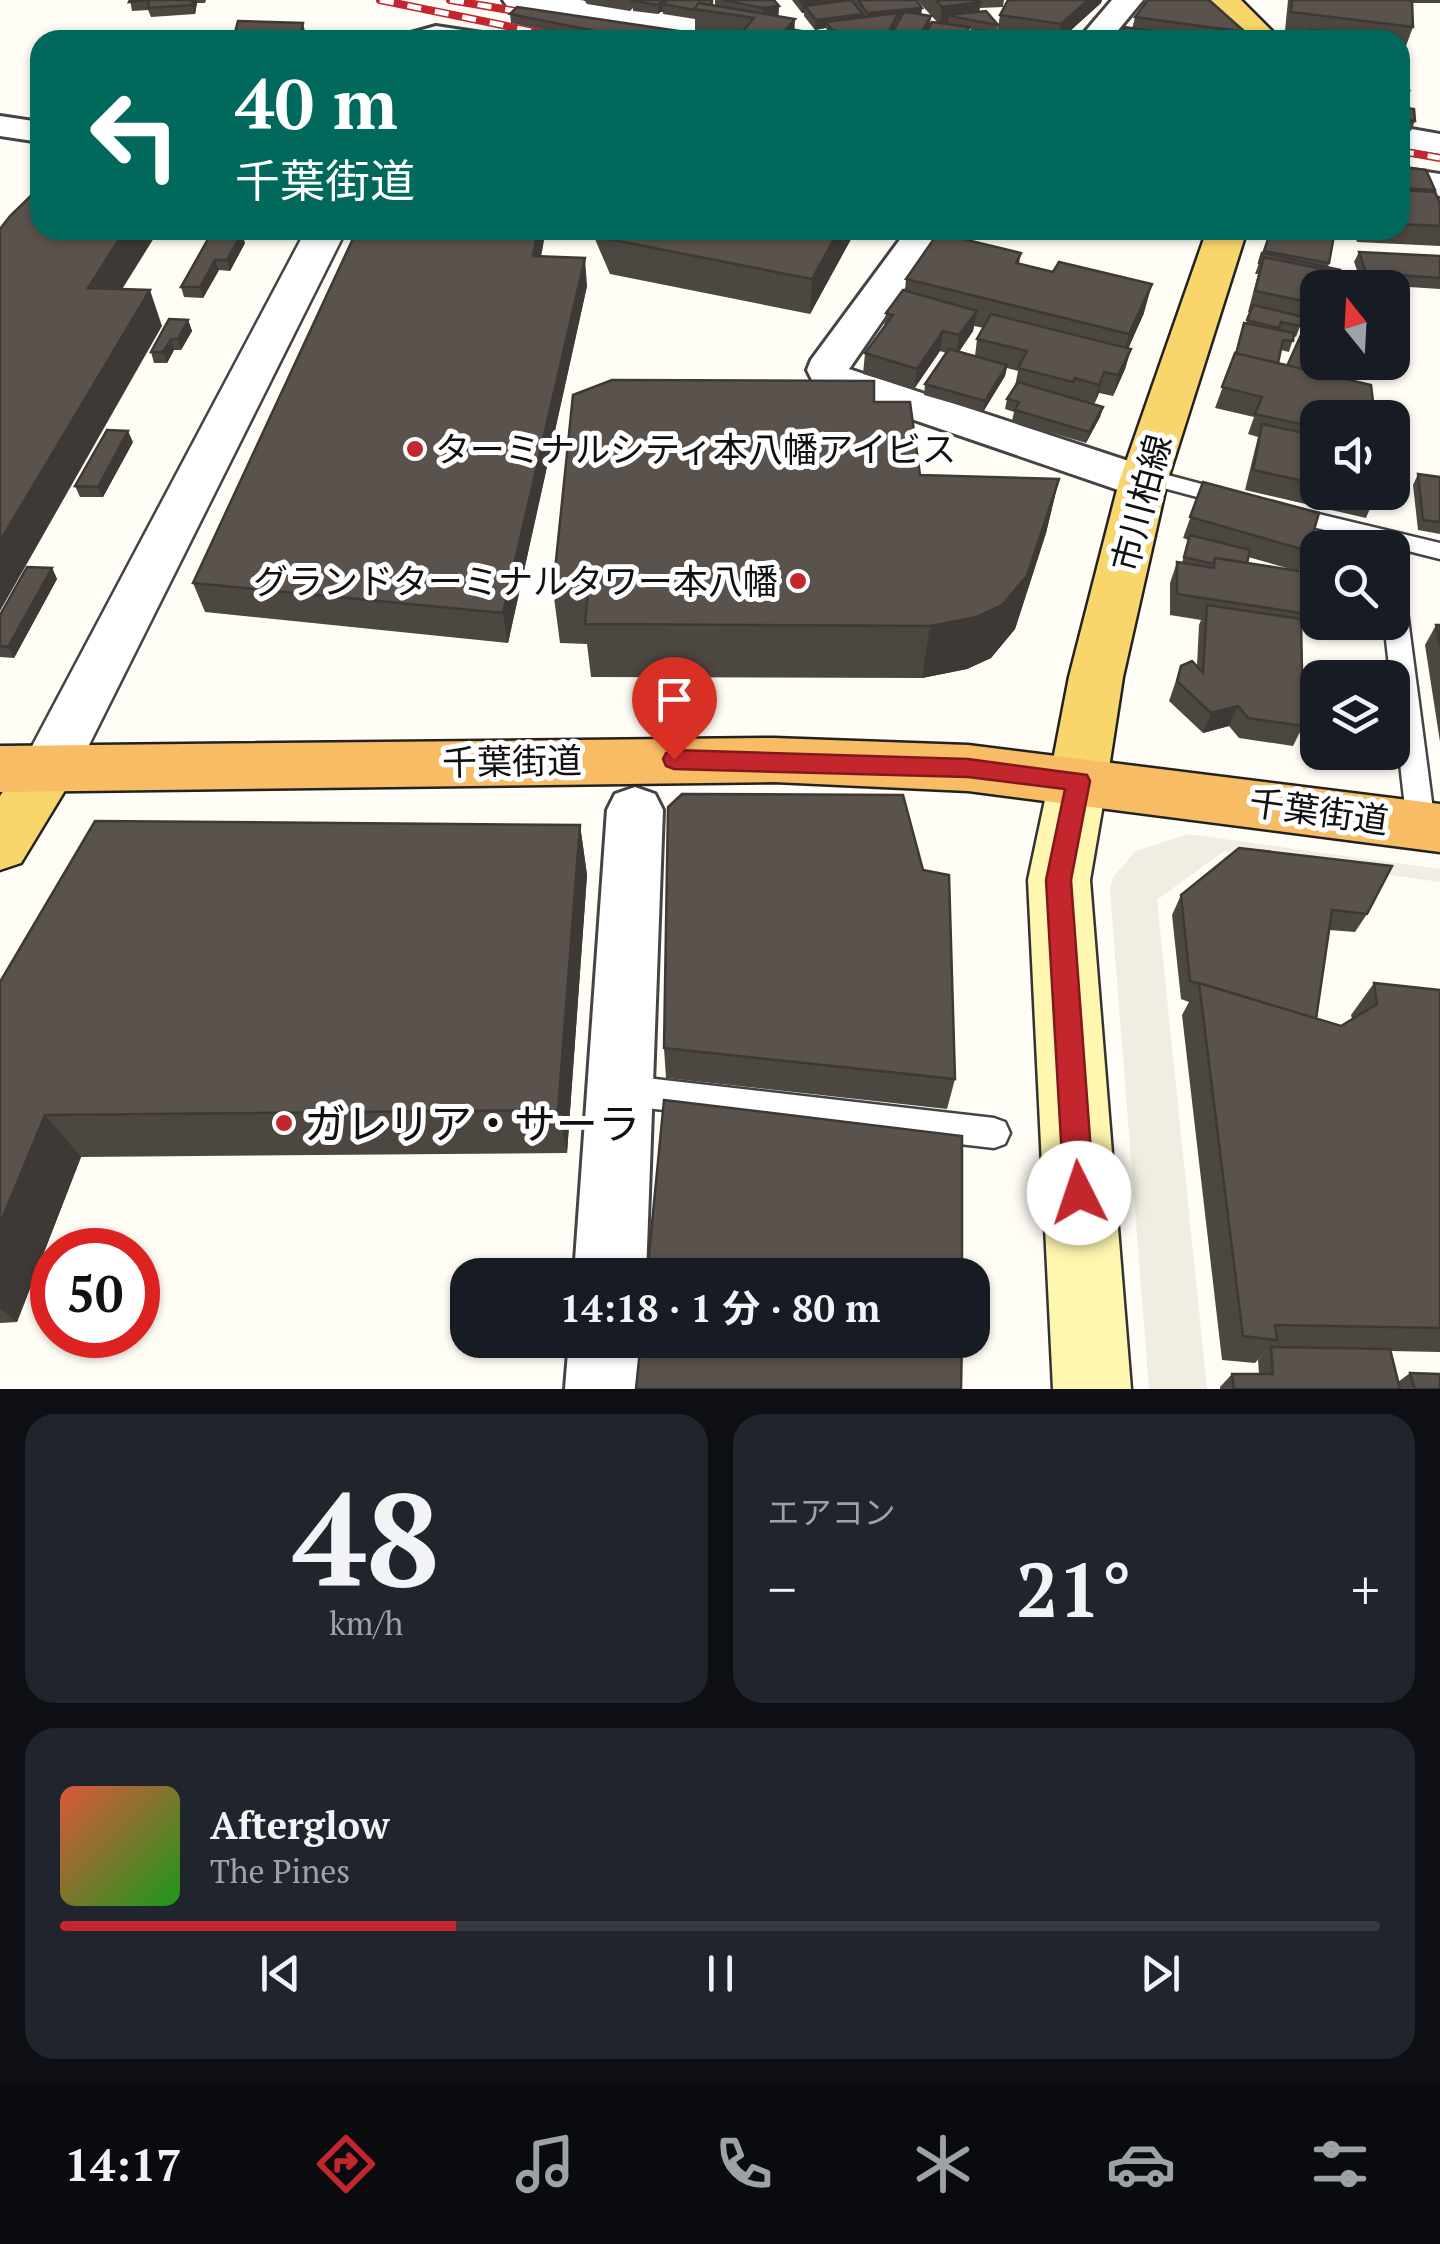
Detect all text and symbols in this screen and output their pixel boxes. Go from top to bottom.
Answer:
text: 40 m [235,56,398,149]
icon: left [70,70,200,200]
text: 千葉街道 [235,150,415,210]
north arrow [1300,270,1410,380]
map controls [1300,270,1410,770]
button: sound [1300,400,1410,510]
place label: ターミナルシティ本八幡アイビス [435,426,956,472]
street label: 市川柏線 [1101,429,1181,577]
marker: ターミナルシティ本八幡アイビス [404,438,426,460]
button: search [1300,530,1410,640]
place label: グランドターミナルタワー本八幡 [253,558,778,604]
marker: グランドターミナルタワー本八幡 [787,570,809,592]
pin [632,657,717,760]
button: layers [1300,660,1410,770]
icon: arrive [647,672,702,727]
street label: 千葉街道 [442,737,582,785]
street label: 千葉街道 [1246,778,1392,844]
place label: ガレリア・サーラ [304,1095,640,1151]
marker: ガレリア・サーラ [273,1112,295,1134]
position arrow [1027,1141,1131,1245]
speed limit sign: 50 [30,1228,160,1358]
text: 14:18 · 1 分 · 80 m [560,1283,880,1333]
text: 48 [293,1451,440,1623]
text: エアコン [768,1491,896,1533]
text: 21° [1016,1539,1132,1638]
text: − [768,1552,797,1625]
text: + [1351,1552,1380,1625]
text: km/h [329,1602,403,1644]
text: Afterglow [210,1800,390,1850]
text: The Pines [210,1850,350,1892]
icon: previous [253,1946,308,2001]
icon: pause [693,1946,748,2001]
icon: next [1133,1946,1188,2001]
icon: directions [311,2129,381,2199]
icon: music [510,2129,580,2199]
icon: phone [709,2129,779,2199]
icon: climate [908,2129,978,2199]
icon: car [1106,2129,1176,2199]
icon: filters [1305,2129,1375,2199]
text: 14:17 [64,2134,182,2194]

